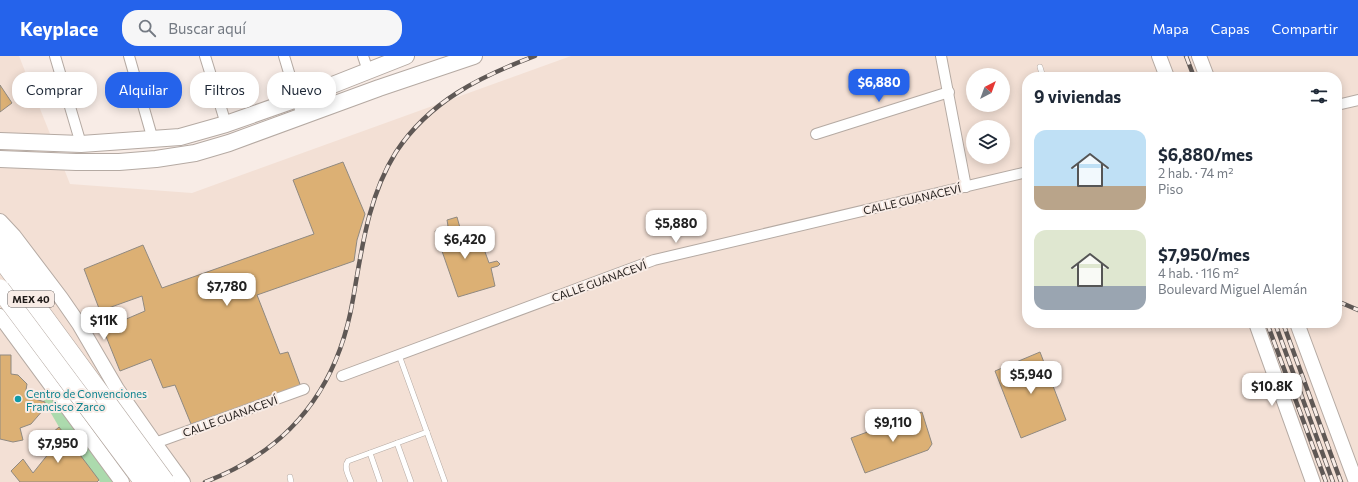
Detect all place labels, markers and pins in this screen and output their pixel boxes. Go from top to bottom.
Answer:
pin: $6,880 [846,69,912,103]
pin: $5,880 [643,210,709,244]
pin: $6,420 [432,226,498,260]
pin: $7,780 [194,273,260,307]
pin: $11K [80,307,128,341]
pin: $5,940 [998,361,1064,395]
pin: $10.8K [1239,373,1305,407]
place label: Centro de Convenciones Francisco Zarco [26,387,147,413]
marker: Centro de Convenciones Francisco Zarco [13,394,23,404]
pin: $9,110 [860,409,926,443]
pin: $7,950 [25,430,91,464]

